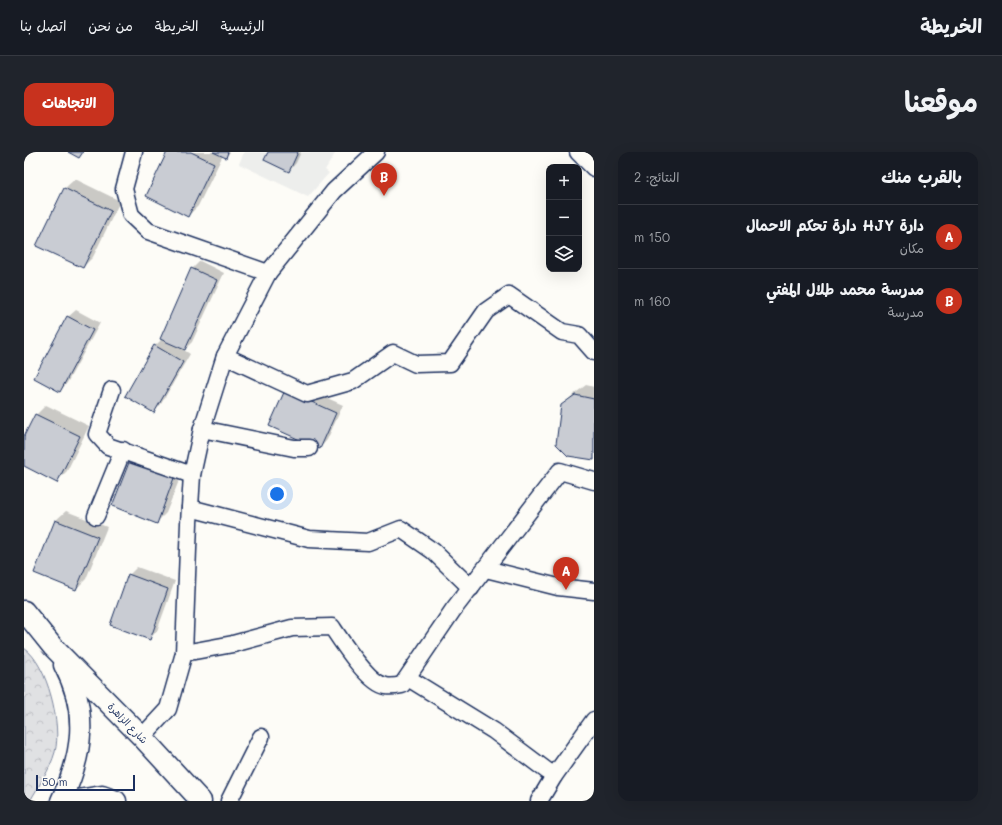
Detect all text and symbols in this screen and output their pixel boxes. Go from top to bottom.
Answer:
text: الخريطة [920,13,982,38]
text: اتصل بنا [20,16,66,35]
text: من نحن [88,16,133,35]
text: الخريطة [155,16,199,35]
text: الرئيسية [221,16,264,35]
button: الاتجاهات [24,83,114,126]
text: موقعنا [904,83,978,119]
pin: B [371,163,397,196]
map controls [546,164,582,272]
button: + [546,164,582,200]
text: بالقرب منك [881,165,962,187]
text: النتائج: 2 [634,168,679,185]
button: − [546,200,582,236]
text: دارة HJY دارة تحكم الاحمال [746,215,924,235]
text: 150 m [634,228,670,245]
text: A [944,228,954,245]
button: layers [546,236,582,272]
text: مكان [900,239,924,256]
text: مدرسة محمد طلال المفتي [766,279,924,299]
text: 160 m [634,292,670,309]
text: B [945,292,953,309]
text: مدرسة [888,303,924,320]
your location [267,484,287,504]
pin: A [553,557,579,590]
street label: شارع الزاهرة [104,699,151,747]
scale bar [36,773,135,792]
text: 50 m [42,774,68,789]

